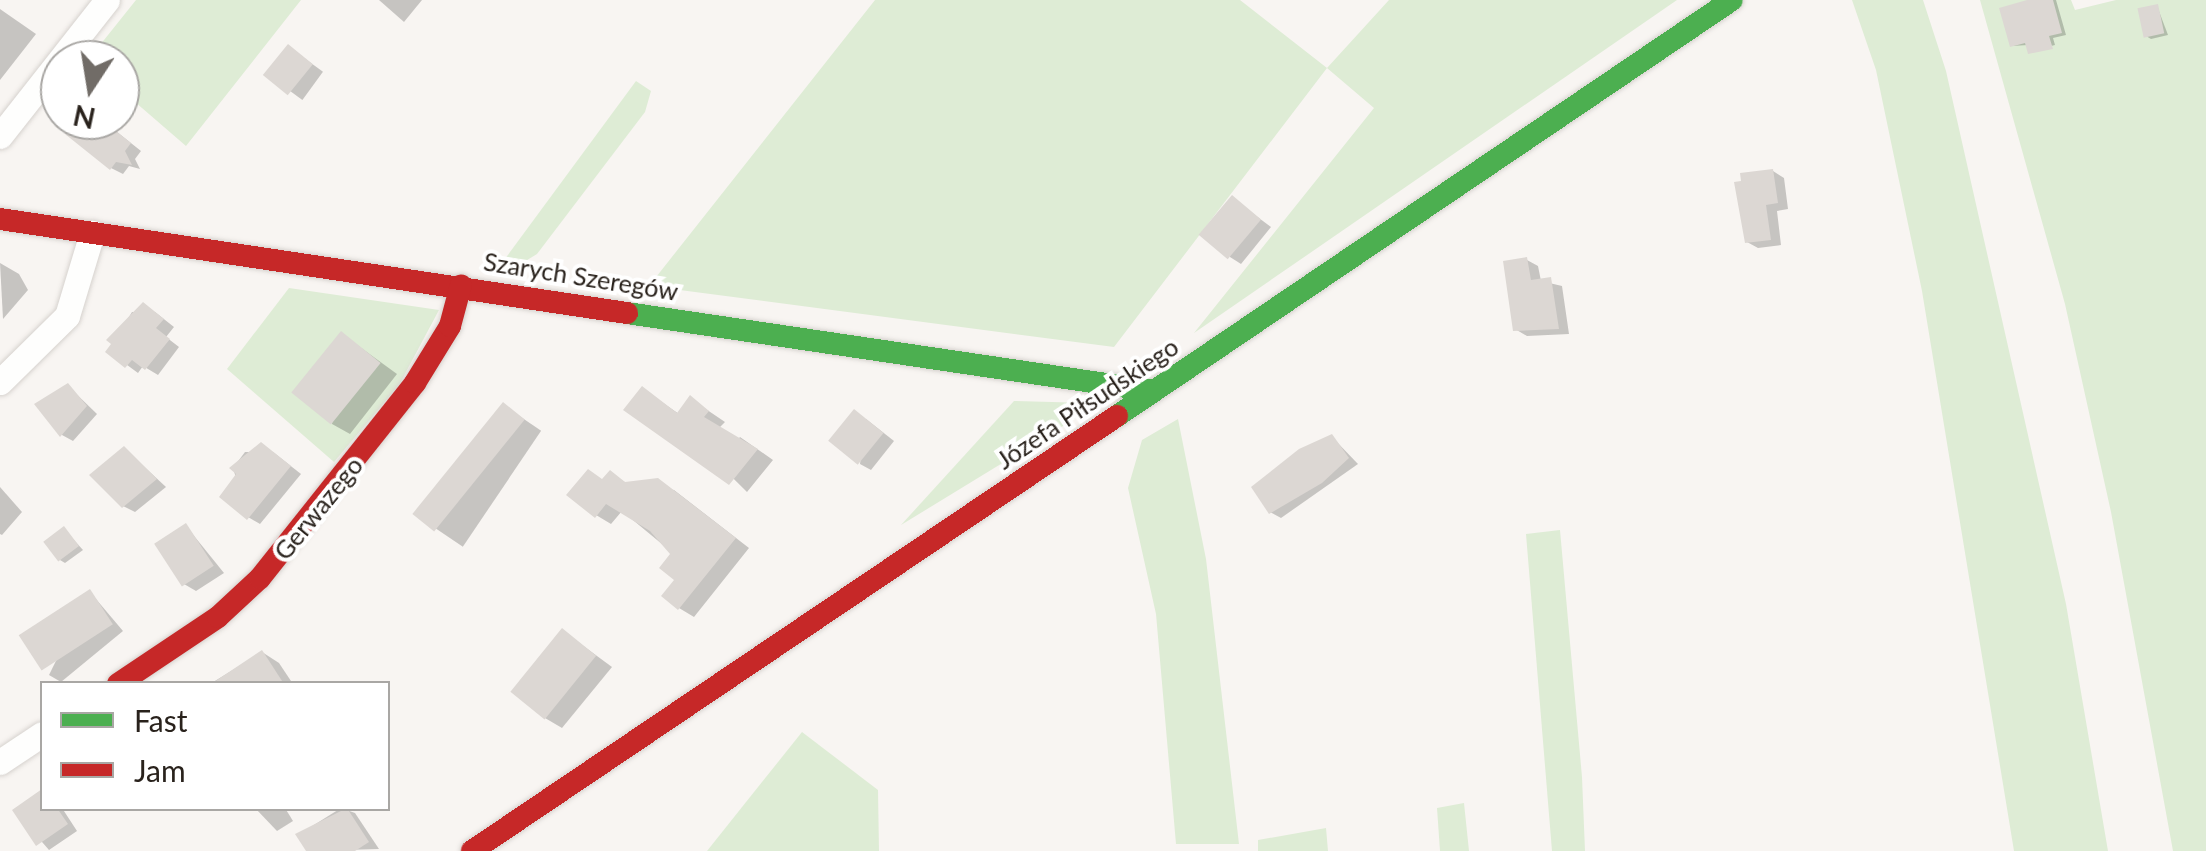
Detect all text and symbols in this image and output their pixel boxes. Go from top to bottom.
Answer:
north arrow [40,40,140,140]
text: N [70,99,98,136]
street label: Szarych Szeregów [482,246,680,306]
street label: Józefa Piłsudskiego [990,331,1184,475]
street label: Gerwazego [267,451,369,565]
legend [40,681,390,811]
text: Fast [134,702,188,738]
text: Jam [134,752,186,788]

